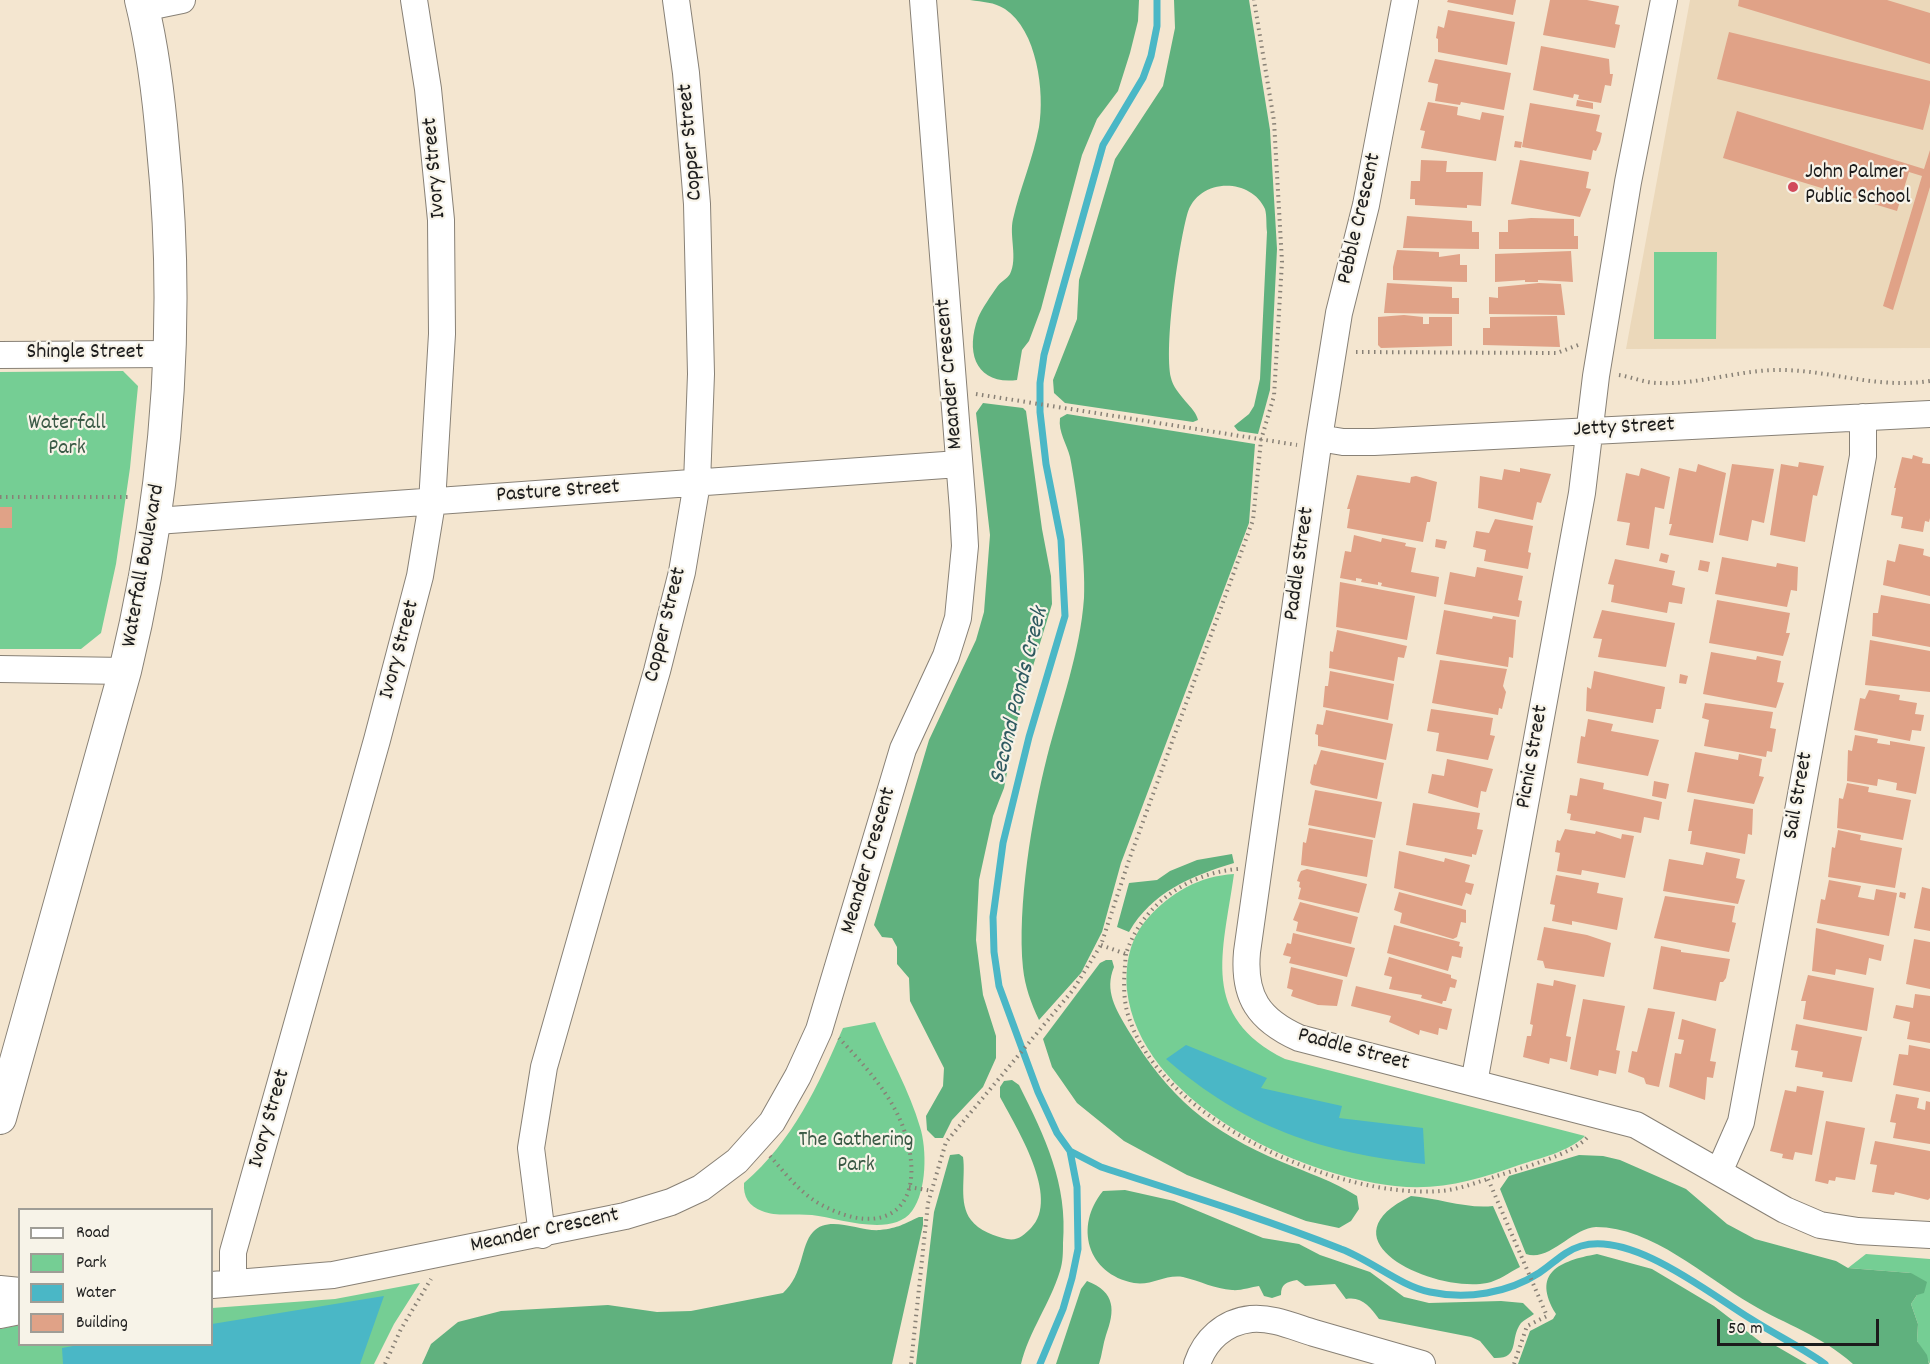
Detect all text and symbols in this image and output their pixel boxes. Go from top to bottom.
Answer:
street label: Copper Street [674,82,710,202]
street label: Ivory Street [418,116,454,220]
street label: Pebble Crescent [1333,151,1389,287]
place label: John Palmer Public School [1805,161,1911,212]
marker: John Palmer Public School [1786,180,1800,194]
street label: Meander Crescent [931,298,971,450]
street label: Shingle Street [26,341,144,367]
park label: Waterfall Park [28,412,106,464]
street label: Jetty Street [1573,413,1675,445]
street label: Pasture Street [495,476,621,510]
street label: Waterfall Boulevard [118,482,172,650]
street label: Paddle Street [1280,506,1322,622]
street label: Copper Street [640,565,694,685]
street label: Ivory Street [375,598,427,702]
water label: Second Ponds Creek [985,605,1057,787]
street label: Picnic Street [1512,703,1556,811]
street label: Sail Street [1779,750,1821,842]
street label: Meander Crescent [836,785,904,937]
street label: Paddle Street [1294,1023,1412,1079]
street label: Ivory Street [244,1067,298,1171]
park label: The Gathering Park [799,1129,913,1180]
street label: Meander Crescent [468,1203,622,1261]
legend [18,1208,213,1346]
text: Road [76,1221,110,1246]
text: Park [76,1251,107,1276]
text: Water [76,1281,116,1306]
scale bar [1720,1307,1882,1345]
text: Building [76,1311,128,1336]
text: 50 m [1728,1317,1763,1342]

